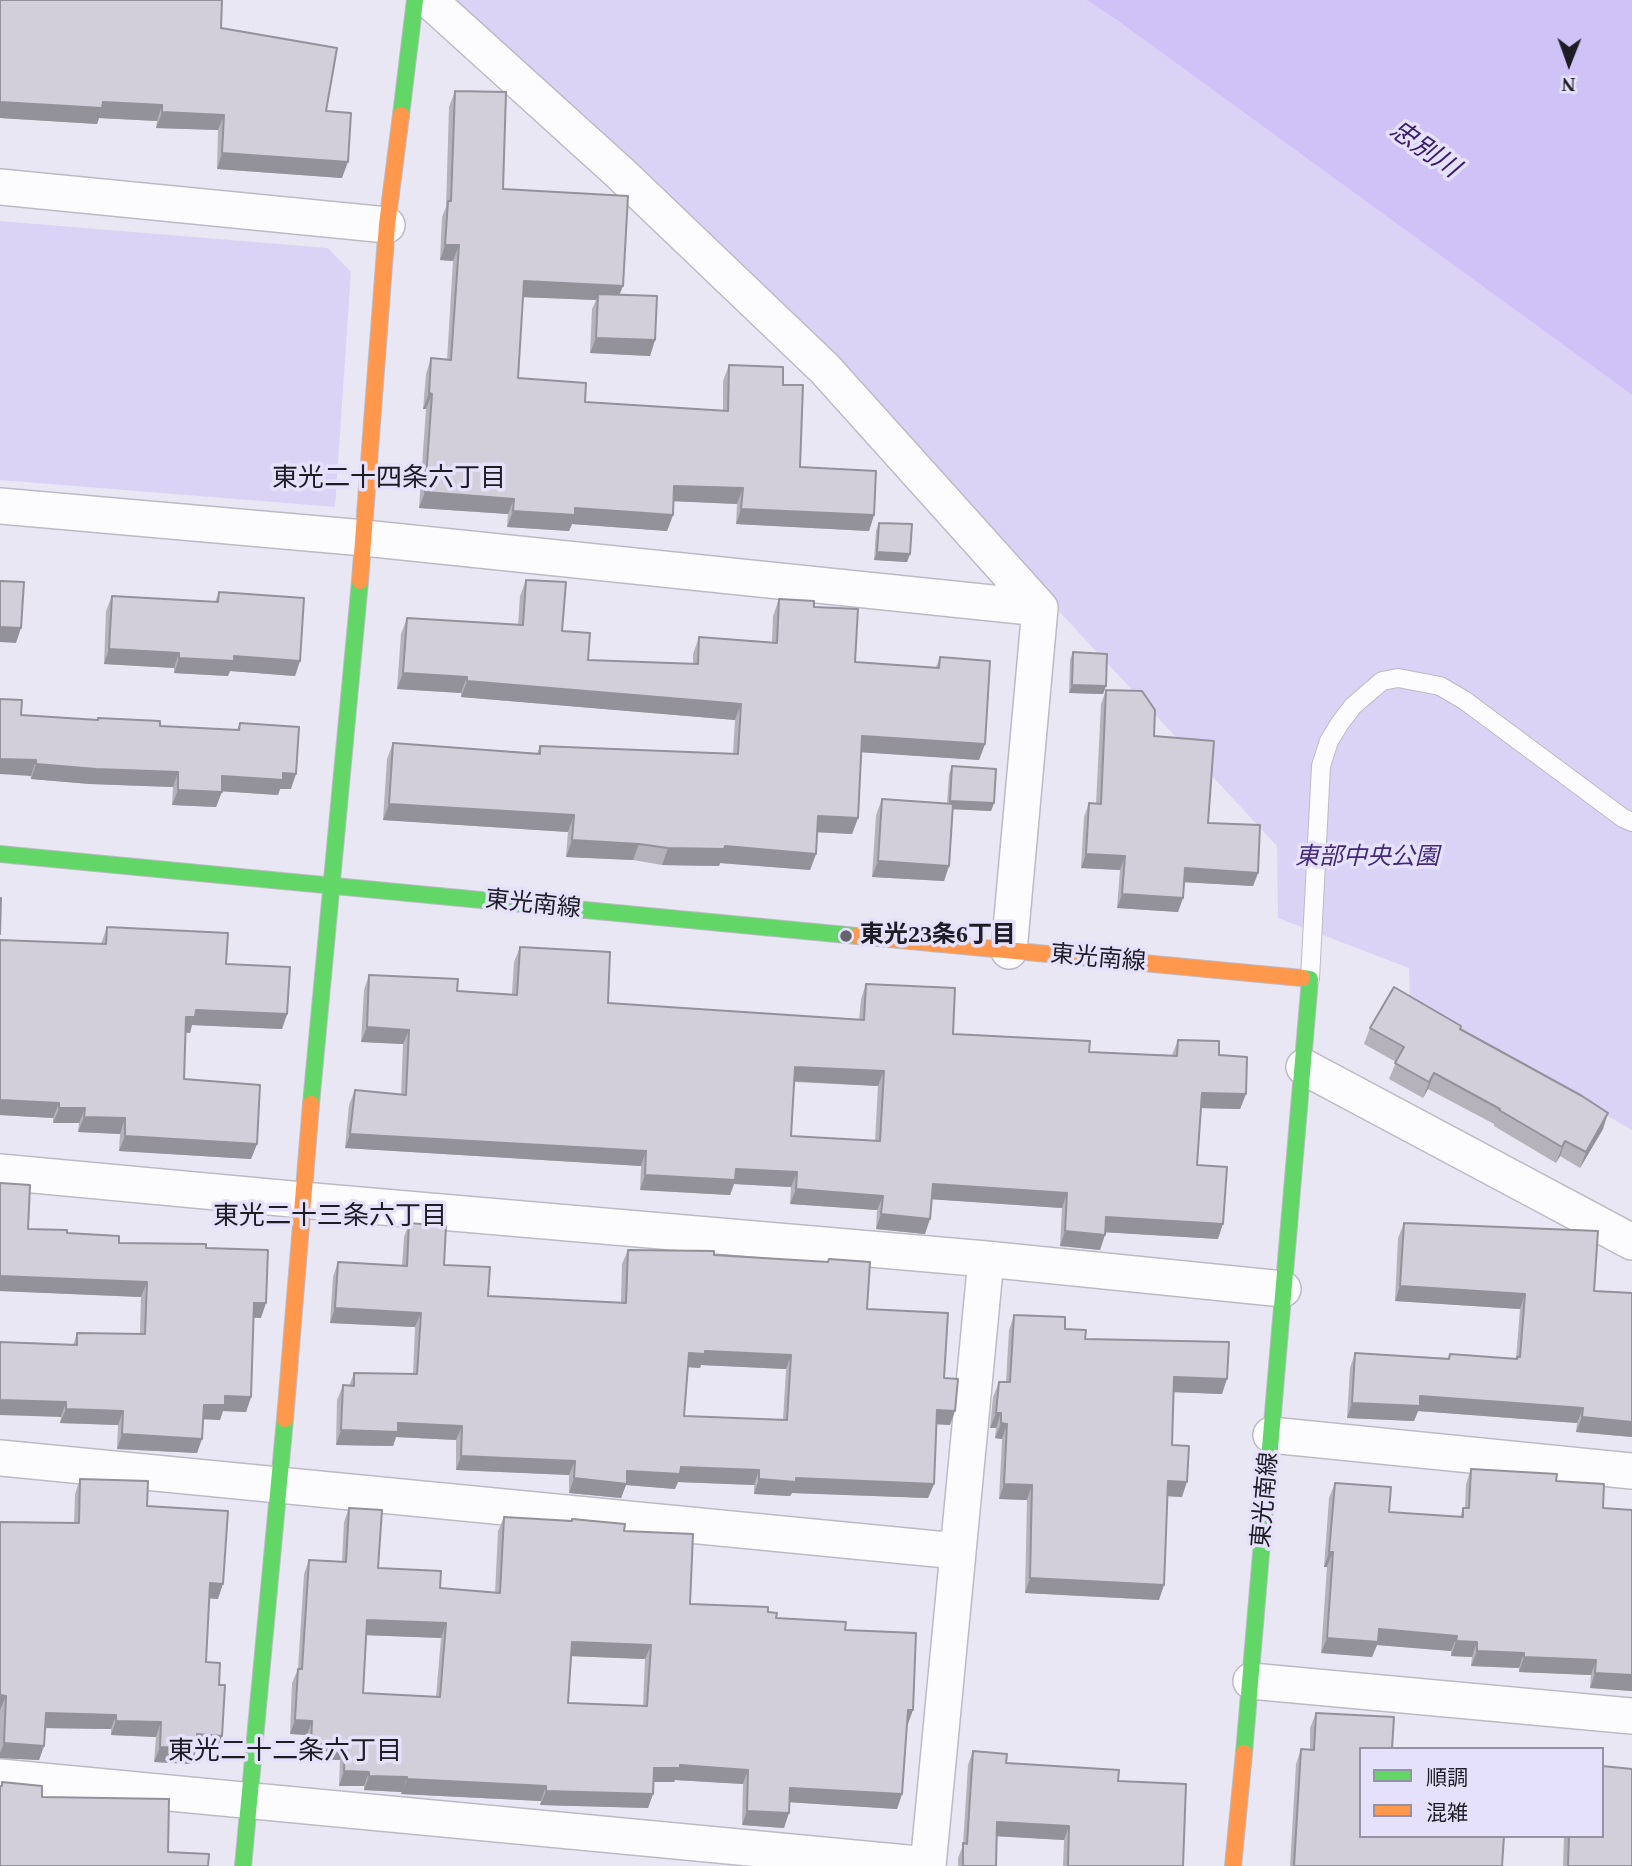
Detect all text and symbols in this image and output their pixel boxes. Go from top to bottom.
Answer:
north arrow [1534,28,1604,98]
text: N [1562,74,1576,95]
water label: 忠別川 [1383,115,1465,185]
district label: 東光二十四条六丁目 [272,463,506,495]
park label: 東部中央公園 [1295,844,1439,872]
street label: 東光南線 [484,886,582,924]
place label: 東光23条6丁目 [860,922,1016,950]
marker: 東光23条6丁目 [838,928,854,944]
street label: 東光南線 [1049,940,1147,978]
district label: 東光二十三条六丁目 [213,1201,447,1233]
street label: 東光南線 [1247,1451,1285,1549]
district label: 東光二十二条六丁目 [168,1736,402,1768]
legend [1359,1747,1604,1838]
text: 順調 [1426,1766,1468,1790]
text: 混雑 [1426,1801,1468,1825]

